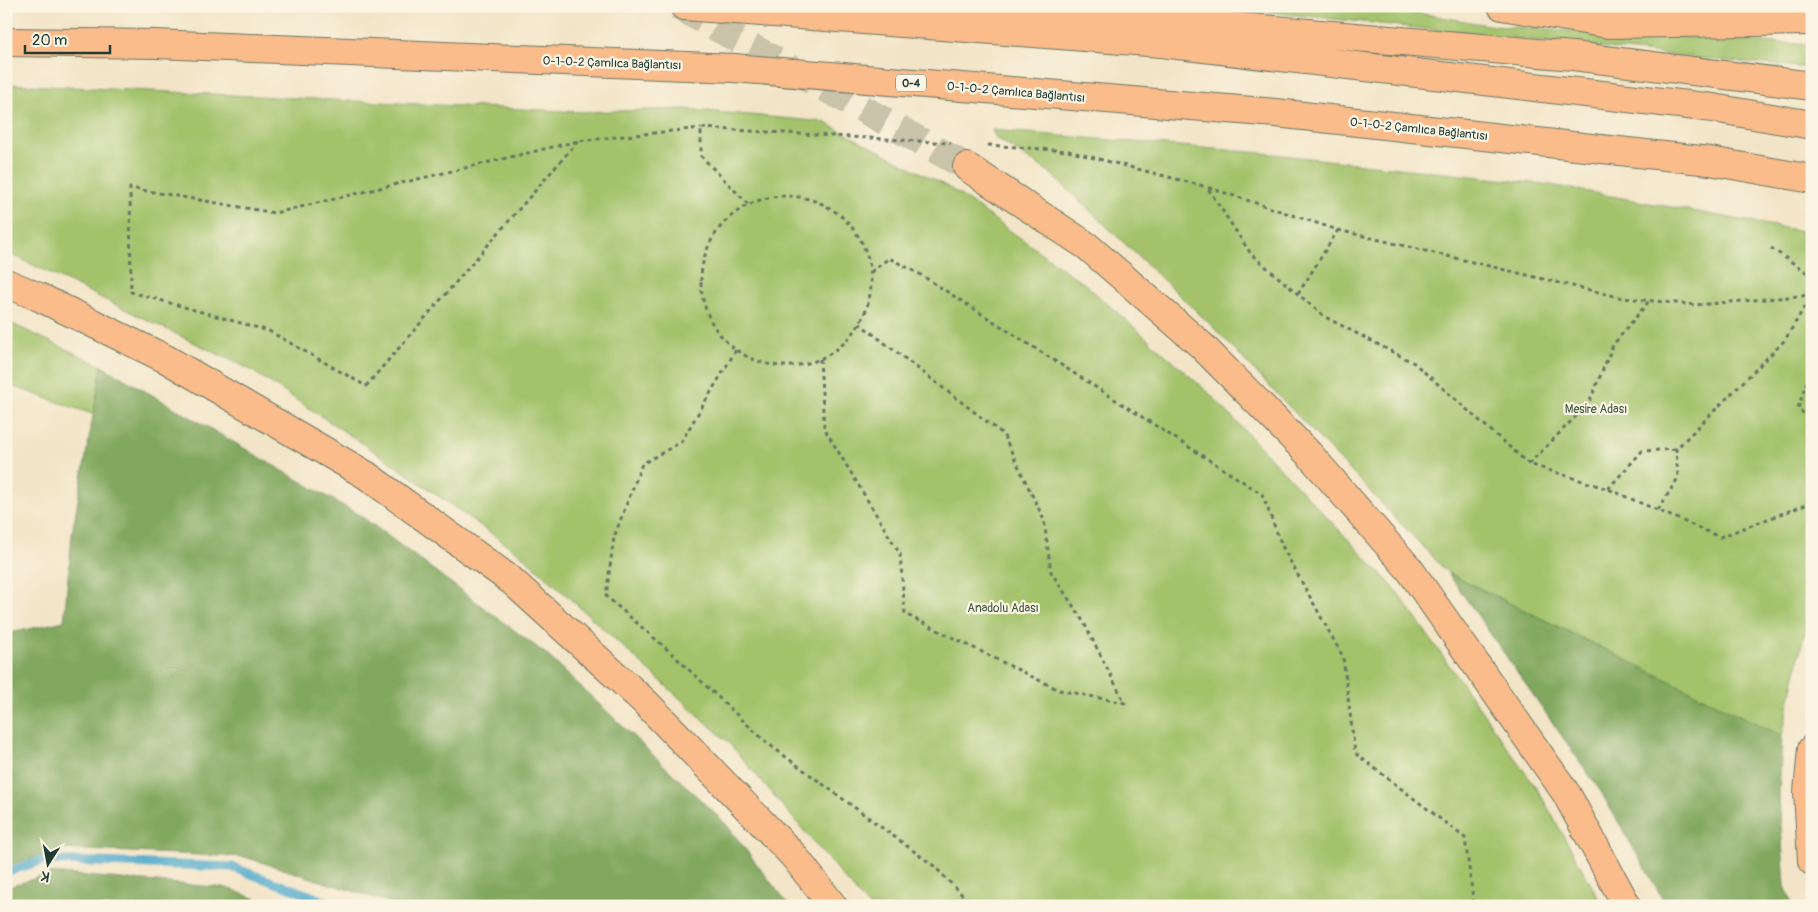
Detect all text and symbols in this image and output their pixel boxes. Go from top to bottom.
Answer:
scale bar [25,22,110,54]
text: 20 m [32,31,67,50]
street label: O-1-O-2 Çamlıca Bağlantısı [542,54,682,73]
road number: O-4 [896,75,926,92]
street label: O-1-O-2 Çamlıca Bağlantısı [946,79,1086,106]
street label: O-1-O-2 Çamlıca Bağlantısı [1349,115,1489,144]
park label: Mesire Adası [1565,402,1627,417]
park label: Anadolu Adası [967,601,1039,616]
north arrow [22,840,72,890]
text: K [39,867,51,885]

